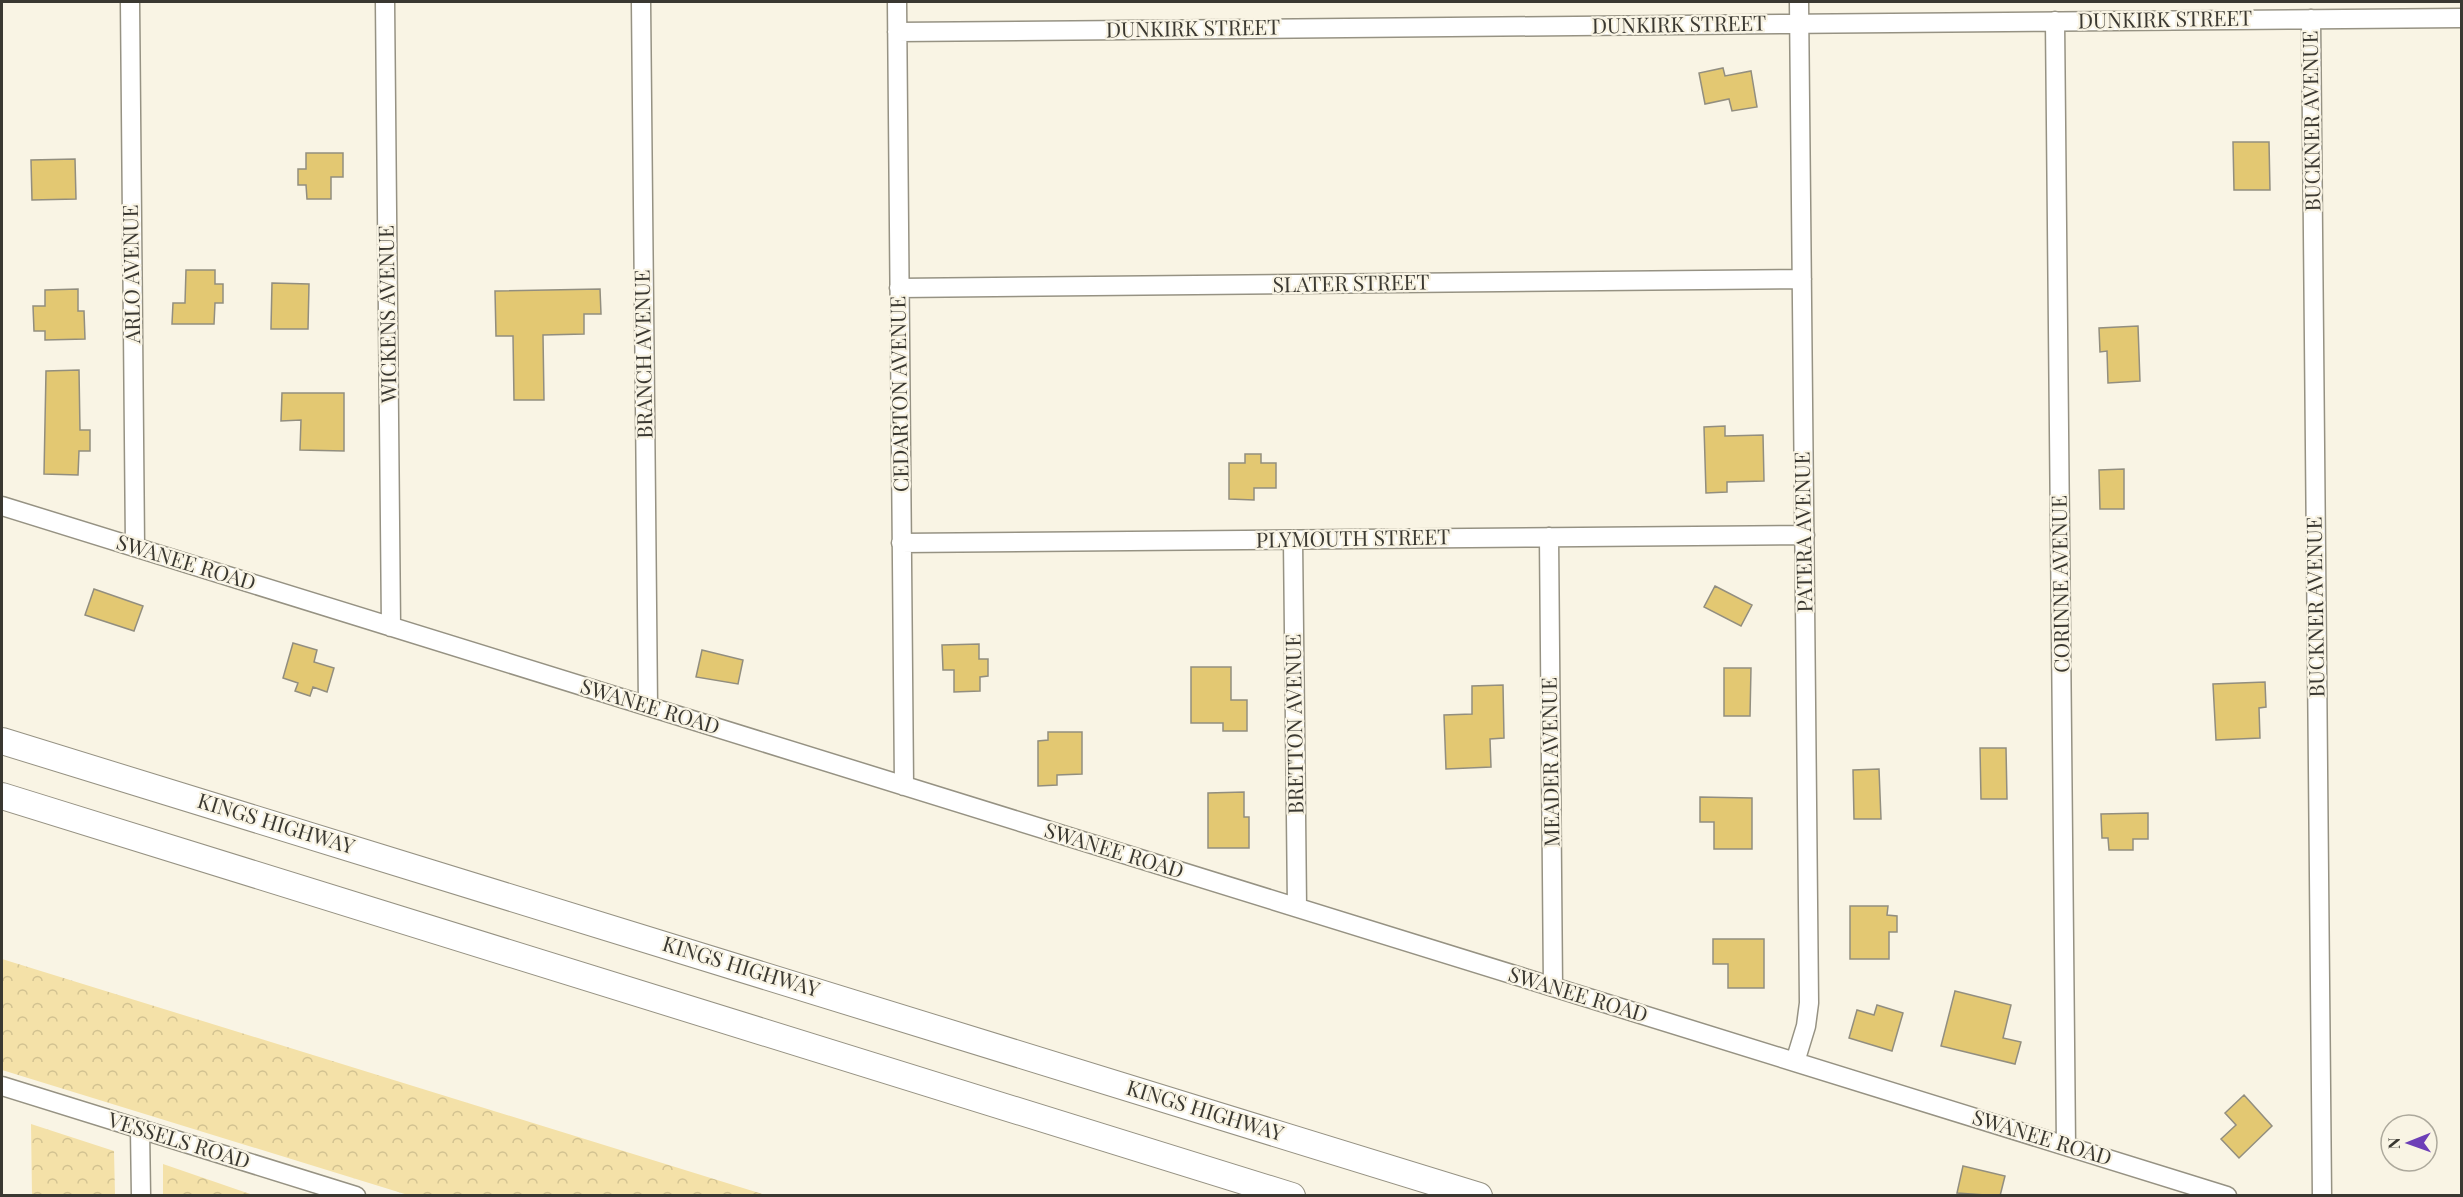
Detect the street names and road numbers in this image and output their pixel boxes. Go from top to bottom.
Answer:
street label: DUNKIRK STREET [2078,2,2252,34]
street label: DUNKIRK STREET [1592,7,1766,39]
street label: DUNKIRK STREET [1106,11,1280,43]
street label: BUCKNER AVENUE [2294,30,2326,212]
street label: ARLO AVENUE [115,204,145,345]
street label: WICKENS AVENUE [370,225,402,404]
street label: SLATER STREET [1272,267,1430,297]
street label: BRANCH AVENUE [627,269,657,439]
street label: CEDARTON AVENUE [882,296,914,492]
street label: PATERA AVENUE [1787,451,1817,613]
street label: CORINNE AVENUE [2043,495,2075,673]
street label: BUCKNER AVENUE [2298,516,2330,698]
street label: PLYMOUTH STREET [1256,521,1450,553]
street label: SWANEE ROAD [113,527,260,596]
street label: BRETTON AVENUE [1277,634,1309,814]
street label: SWANEE ROAD [577,671,724,740]
street label: MEADER AVENUE [1534,677,1564,847]
street label: KINGS HIGHWAY [195,785,359,859]
street label: SWANEE ROAD [1041,815,1188,884]
street label: KINGS HIGHWAY [660,928,824,1002]
street label: SWANEE ROAD [1505,959,1652,1028]
street label: KINGS HIGHWAY [1124,1072,1288,1146]
street label: SWANEE ROAD [1969,1102,2116,1171]
street label: VESSELS ROAD [104,1104,254,1174]

